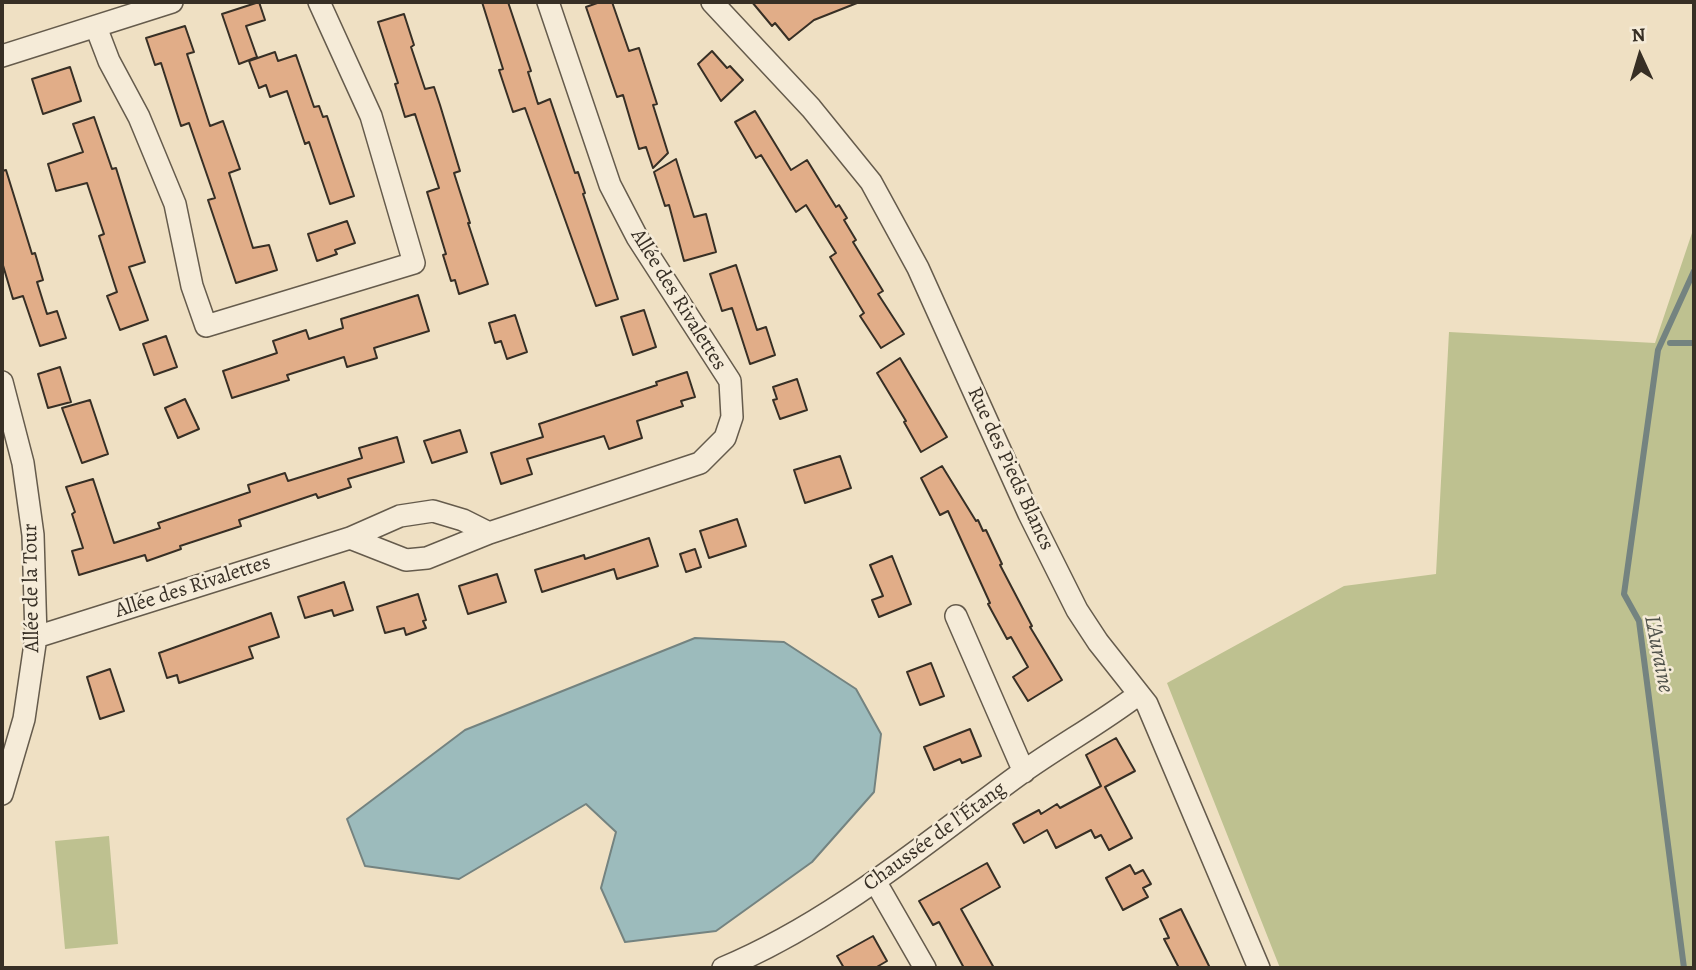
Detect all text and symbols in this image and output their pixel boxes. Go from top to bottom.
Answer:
north arrow [1605,21,1675,91]
text: N [1631,22,1646,49]
street label: Allée des Rivalettes [624,225,732,375]
street label: Rue des Pieds Blancs [961,383,1059,555]
street label: Allée de la Tour [18,523,46,653]
street label: Allée des Rivalettes [112,550,274,624]
water label: L'Auraine [1637,613,1679,695]
street label: Chaussée de l'Étang [859,777,1011,897]

